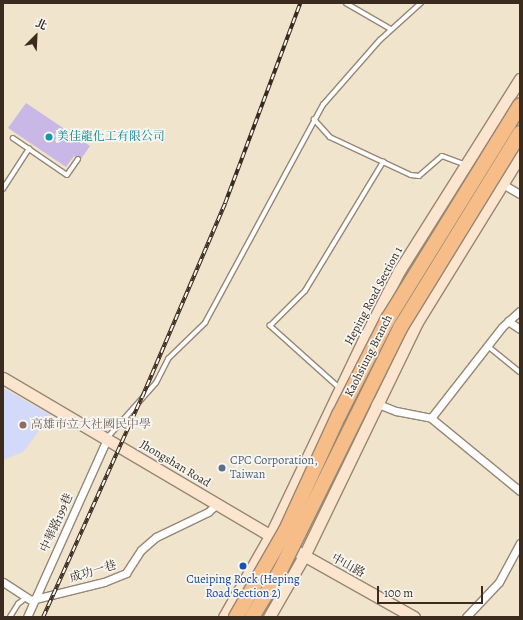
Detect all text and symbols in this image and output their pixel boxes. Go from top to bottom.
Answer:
text: 北 [33,15,49,34]
north arrow [16,16,56,56]
place label: 美佳龍化工有限公司 [57,130,165,144]
marker: 美佳龍化工有限公司 [44,132,54,142]
street label: Heping Road Section 1 [342,244,406,348]
street label: Kaohsiung Branch [342,313,396,399]
place label: 高雄市立大社國民中學 [31,418,151,432]
marker: 高雄市立大社國民中學 [18,420,28,430]
street label: Jhongshan Road [137,437,213,491]
place label: CPC Corporation, Taiwan [230,454,318,482]
marker: CPC Corporation, Taiwan [217,463,227,473]
street label: 中華路199巷 [38,491,76,555]
street label: 中山路 [329,551,367,581]
street label: 成功一巷 [68,558,118,586]
marker: Cueiping Rock (Heping Road Section 2) [238,561,248,571]
place label: Cueiping Rock (Heping Road Section 2) [186,573,300,601]
scale bar [379,578,485,604]
text: 100 m [384,585,413,601]

